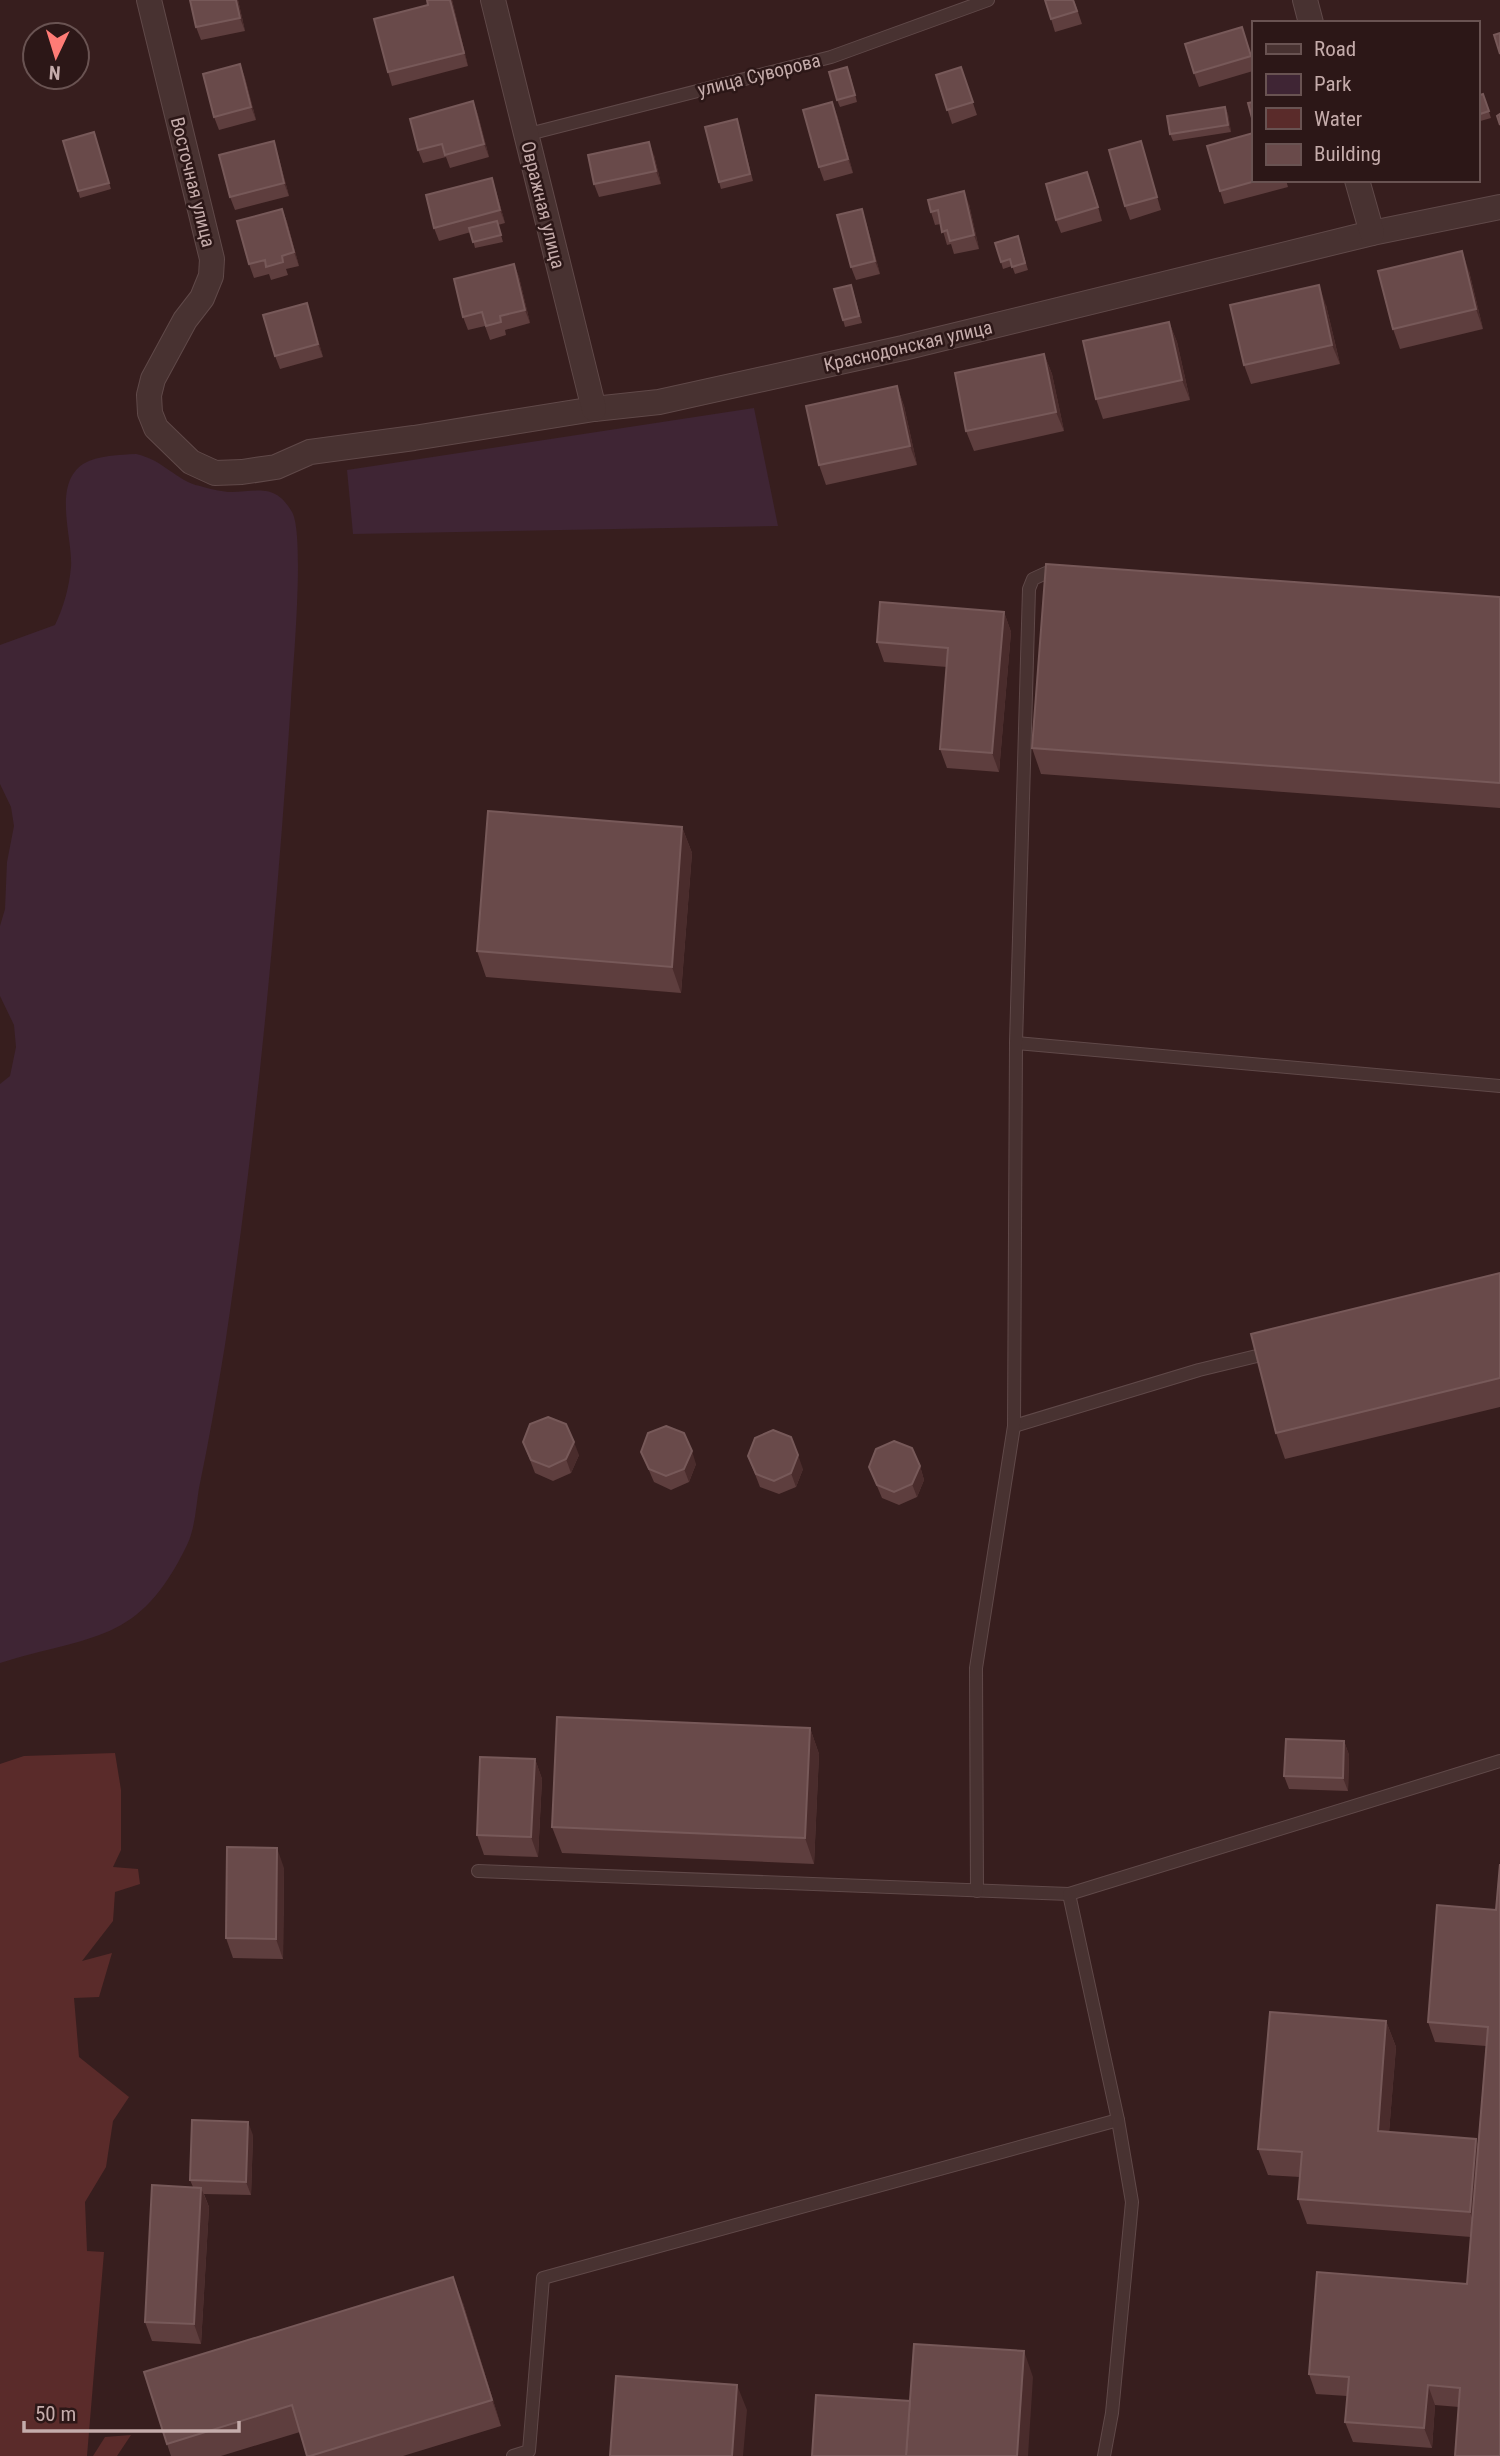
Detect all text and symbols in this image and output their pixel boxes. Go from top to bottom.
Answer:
north arrow [21,21,91,91]
legend [1252,21,1479,182]
text: Road [1314,37,1356,61]
street label: улица Суворова [695,49,823,101]
text: N [48,61,61,84]
text: Park [1314,72,1352,96]
text: Water [1314,107,1362,131]
street label: Восточная улица [166,115,220,249]
street label: Овражная улица [516,139,570,271]
text: Building [1314,142,1381,166]
street label: Краснодонская улица [822,315,994,377]
scale bar [24,2390,240,2434]
text: 50 m [35,2402,76,2426]

